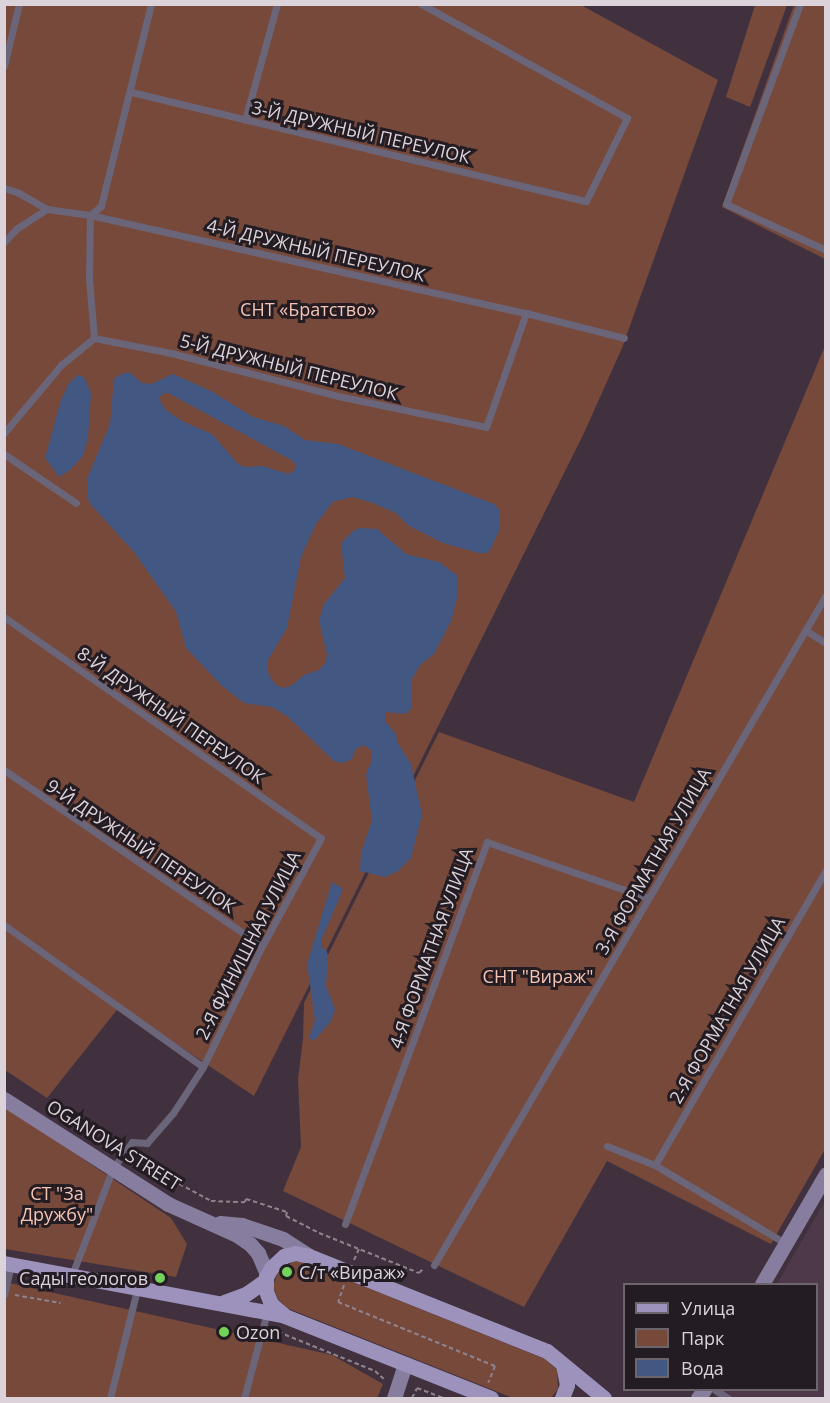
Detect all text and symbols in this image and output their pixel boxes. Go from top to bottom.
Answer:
street label: 3-Й ДРУЖНЫЙ ПЕРЕУЛОК [250,96,472,168]
street label: 4-Й ДРУЖНЫЙ ПЕРЕУЛОК [205,214,427,286]
park label: СНТ «Братство» [240,298,376,320]
street label: 5-Й ДРУЖНЫЙ ПЕРЕУЛОК [178,329,400,405]
street label: 8-Й ДРУЖНЫЙ ПЕРЕУЛОК [73,642,269,788]
street label: 3-Я ФОРМАТНАЯ УЛИЦА [591,764,715,958]
street label: 9-Й ДРУЖНЫЙ ПЕРЕУЛОК [42,775,240,917]
street label: 4-Я ФОРМАТНАЯ УЛИЦА [385,845,477,1051]
street label: 2-Я ФИНИШНАЯ УЛИЦА [191,847,305,1043]
street label: 2-Я ФОРМАТНАЯ УЛИЦА [665,913,789,1107]
park label: СНТ "Вираж" [483,965,593,987]
street label: OGANOVA STREET [43,1095,185,1195]
park label: СТ "За Дружбу" [21,1183,93,1226]
place label: С/т «Вираж» [299,1261,405,1283]
marker: С/т «Вираж» [280,1265,294,1279]
place label: Сады геологов [19,1267,148,1289]
marker: Сады геологов [153,1271,167,1285]
legend [623,1283,818,1391]
text: Улица [681,1296,735,1320]
place label: Ozon [236,1321,280,1343]
marker: Ozon [217,1325,231,1339]
text: Парк [681,1326,724,1350]
text: Вода [681,1356,724,1380]

